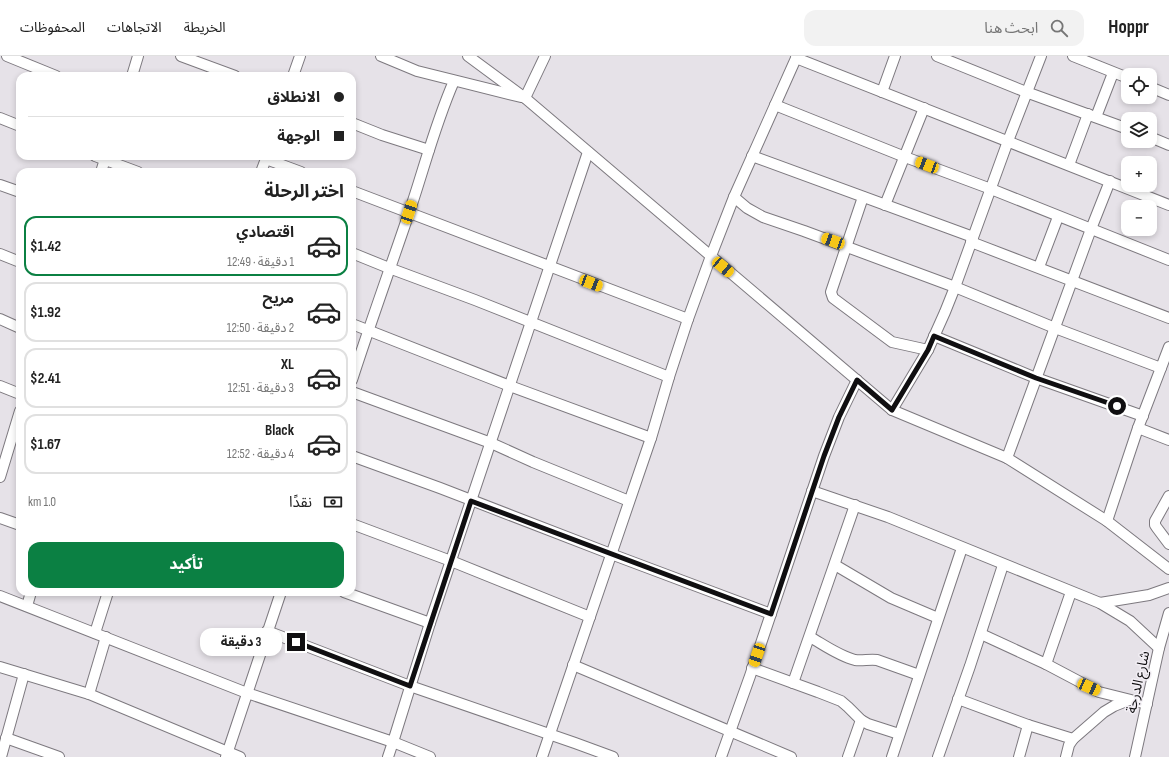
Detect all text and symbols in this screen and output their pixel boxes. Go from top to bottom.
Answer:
search box [804,10,1084,46]
text: Hoppr [1108,16,1149,39]
icon: search [1048,17,1070,39]
text: المحفوظات [20,19,85,36]
text: الاتجاهات [107,19,162,36]
text: الخريطة [184,19,226,36]
text: ابحث هنا [984,19,1038,38]
map controls [1121,68,1157,236]
button: locate [1121,68,1157,104]
text: الانطلاق [268,88,320,107]
button: layers [1121,112,1157,148]
text: الوجهة [277,127,320,146]
car [914,155,940,175]
button: + [1121,156,1157,192]
text: اختر الرحلة [264,181,344,202]
car [400,199,418,225]
button: − [1121,200,1157,236]
text: اقتصادي [236,223,294,242]
icon: car [306,228,342,264]
car [820,231,846,251]
text: $1.42 [30,237,61,256]
text: 1 دقيقة · 12:49 [227,254,294,270]
car [710,255,736,279]
car [578,273,604,293]
text: مريح [262,289,294,308]
icon: car [306,294,342,330]
text: $1.92 [30,303,61,322]
text: 2 دقيقة · 12:50 [227,320,294,336]
text: XL [281,355,294,374]
icon: car [306,360,342,396]
text: $2.41 [30,369,61,388]
text: 3 دقيقة · 12:51 [228,380,294,396]
route start [1108,397,1126,415]
text: Black [265,421,294,440]
icon: car [306,426,342,462]
text: $1.67 [30,435,61,454]
text: 4 دقيقة · 12:52 [227,446,294,462]
icon: cash [322,491,344,513]
text: نقدًا [289,493,312,512]
text: 1.0 km [28,494,56,510]
button: تأكيد [28,542,344,588]
callout: 3 دقيقة [200,628,282,656]
route end [287,633,305,651]
text: 3 دقيقة [221,634,261,650]
car [747,642,767,668]
street label: شارع الدرجة [1123,649,1155,715]
car [1076,677,1102,697]

